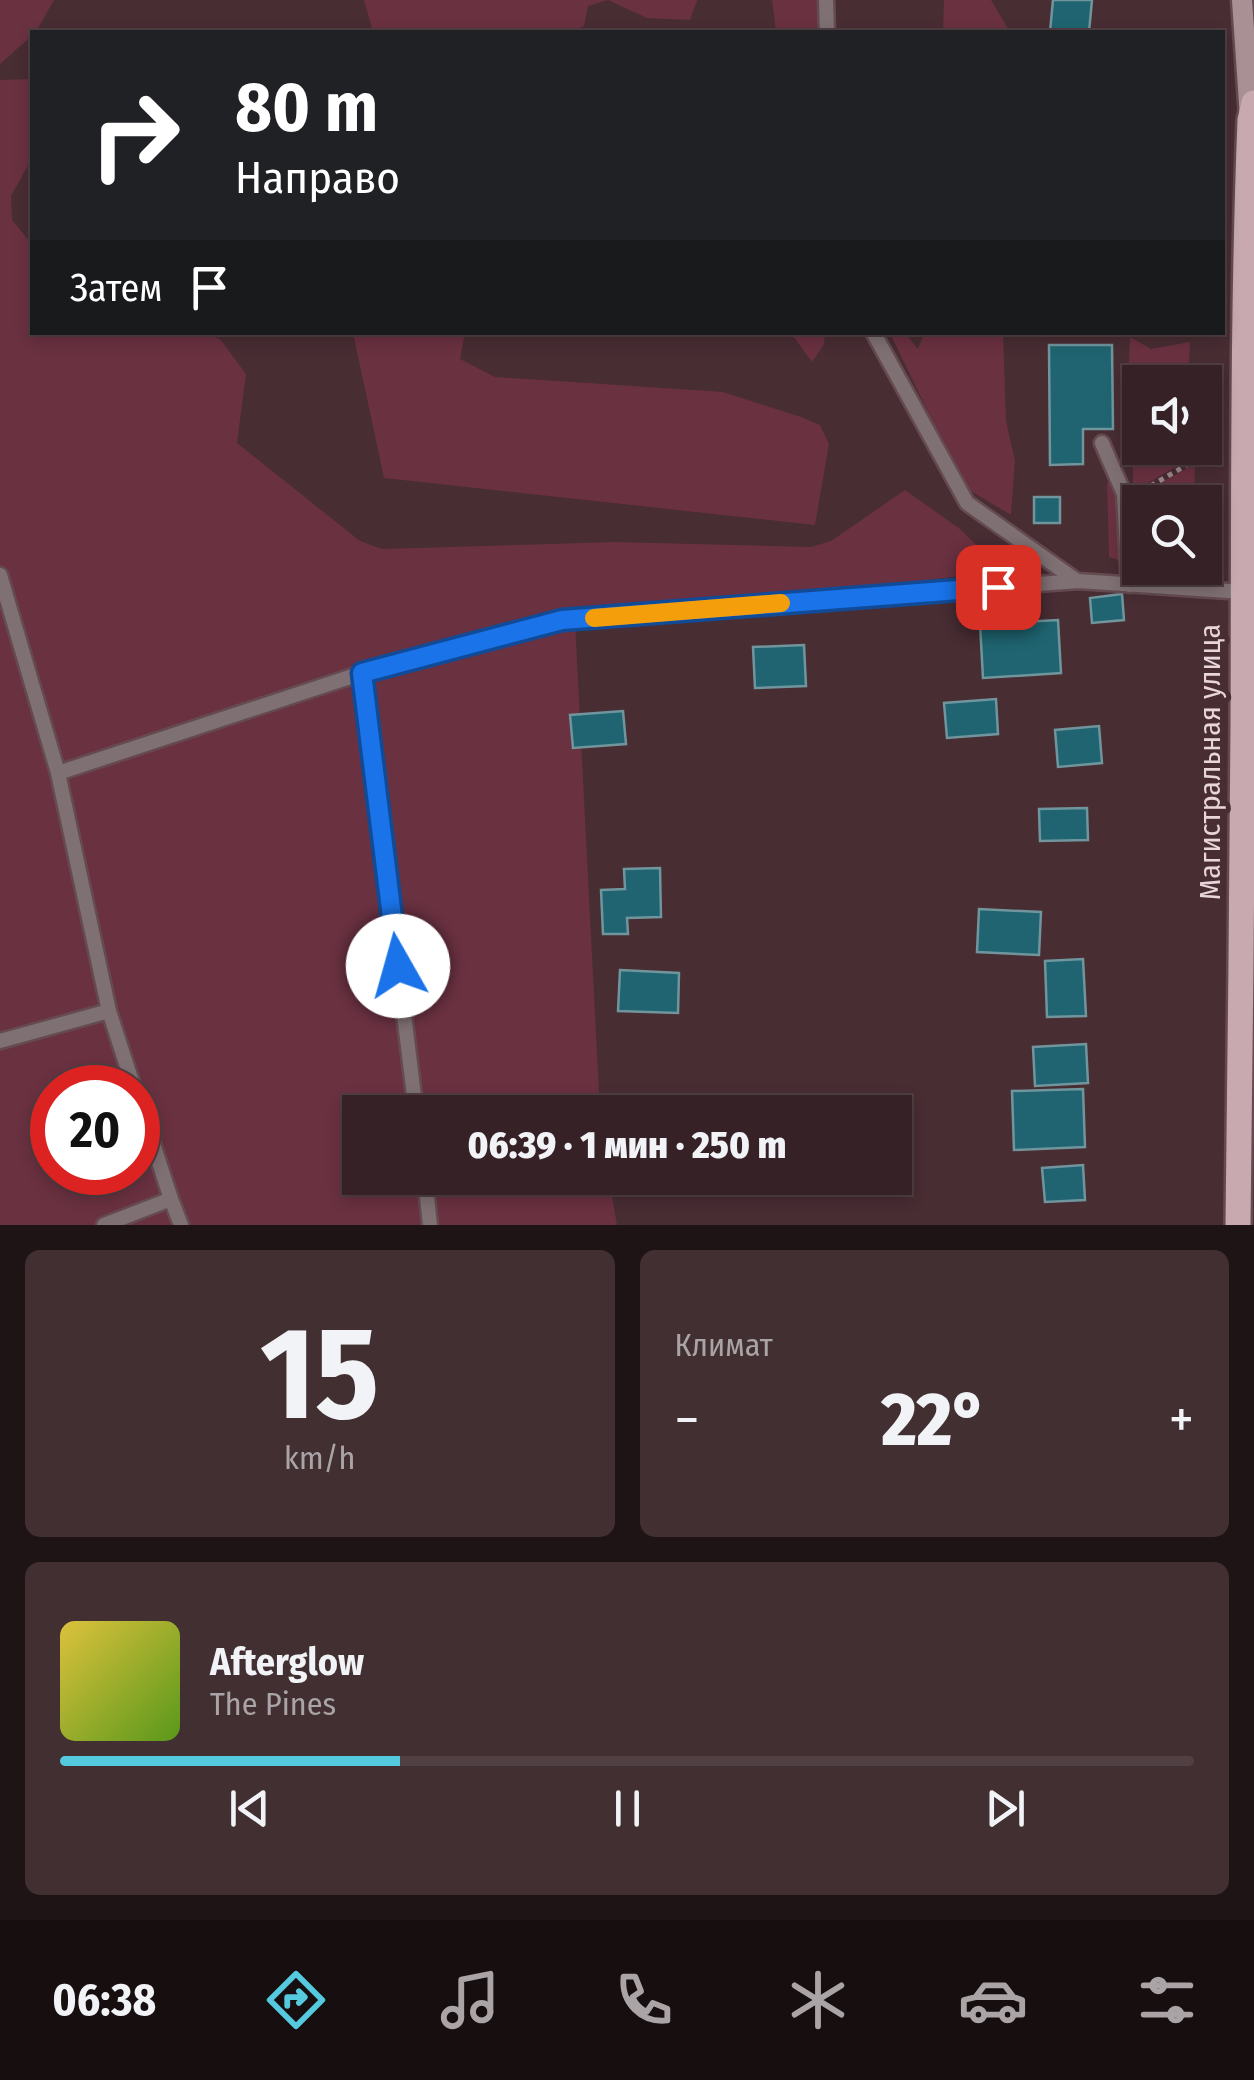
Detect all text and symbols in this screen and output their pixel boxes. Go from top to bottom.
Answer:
text: 80 m [235,66,378,150]
icon: right [70,70,200,200]
text: Направо [235,151,400,205]
icon: arrive [182,260,237,315]
text: Затем [70,265,162,311]
map controls [1122,365,1222,585]
button: sound [1122,365,1222,465]
button: search [1122,485,1222,585]
pin [956,545,1041,630]
icon: arrive [971,560,1026,615]
street label: Магистральная улица [1192,624,1228,900]
position arrow [346,914,450,1018]
speed limit sign: 20 [30,1065,160,1195]
text: 06:39 · 1 мин · 250 m [468,1122,786,1168]
text: 15 [260,1296,379,1452]
text: Климат [675,1326,773,1364]
text: 22° [881,1375,987,1465]
text: − [675,1387,699,1453]
text: + [1169,1387,1194,1453]
text: km/h [284,1439,355,1477]
text: Afterglow [210,1639,364,1685]
text: The Pines [210,1685,336,1723]
icon: previous [222,1781,277,1836]
icon: pause [600,1781,655,1836]
icon: next [978,1781,1033,1836]
icon: directions [261,1965,331,2035]
icon: music [435,1965,505,2035]
icon: phone [609,1965,679,2035]
icon: climate [783,1965,853,2035]
icon: car [958,1965,1028,2035]
icon: filters [1132,1965,1202,2035]
text: 06:38 [52,1973,156,2027]

